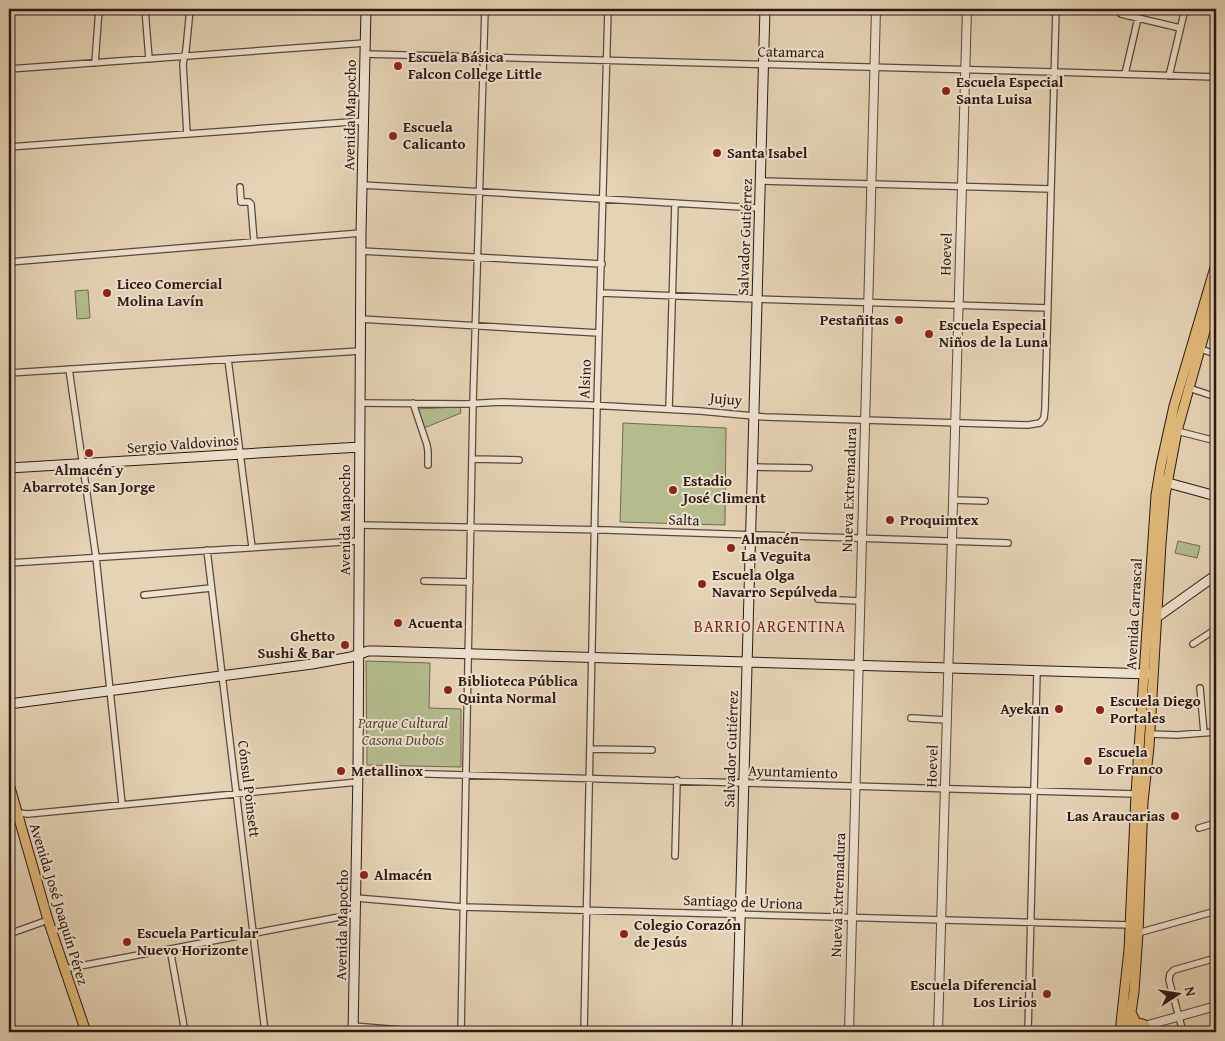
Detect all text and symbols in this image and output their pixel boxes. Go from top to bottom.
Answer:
street label: Catamarca [757,40,825,63]
place label: Escuela Básica Falcon College Little [408,46,542,84]
street label: Avenida Mapocho [338,59,361,171]
marker: Escuela Básica Falcon College Little [392,60,404,72]
place label: Escuela Especial Santa Luisa [956,71,1064,109]
marker: Escuela Especial Santa Luisa [940,85,952,97]
place label: Escuela Calicanto [403,116,466,154]
marker: Escuela Calicanto [387,130,399,142]
place label: Santa Isabel [727,142,808,163]
marker: Santa Isabel [711,147,723,159]
street label: Salvador Gutiérrez [732,178,757,296]
street label: Hoevel [934,232,957,276]
place label: Liceo Comercial Molina Lavín [117,273,223,311]
marker: Liceo Comercial Molina Lavín [101,287,113,299]
place label: Pestañitas [820,309,889,330]
marker: Pestañitas [893,314,905,326]
place label: Escuela Especial Niños de la Luna [939,314,1048,352]
marker: Escuela Especial Niños de la Luna [923,328,935,340]
street label: Alsino [573,359,596,399]
street label: Jujuy [707,386,744,410]
street label: Nueva Extremadura [836,427,861,553]
street label: Sergio Valdovinos [126,429,240,458]
marker: Almacén y Abarrotes San Jorge [83,447,95,459]
place label: Almacén y Abarrotes San Jorge [23,459,155,497]
street label: Avenida Mapocho [334,464,355,576]
place label: Estadio José Climent [680,470,766,508]
marker: Estadio José Climent [667,484,679,496]
street label: Salta [668,508,700,531]
place label: Proquimtex [900,509,979,530]
marker: Proquimtex [884,514,896,526]
place label: Almacén La Veguita [741,528,811,566]
marker: Almacén La Veguita [725,542,737,554]
street label: Avenida Carrascal [1120,557,1147,670]
place label: Escuela Olga Navarro Sepúlveda [712,564,838,602]
marker: Escuela Olga Navarro Sepúlveda [696,578,708,590]
place label: Acuenta [408,612,463,633]
district label: BARRIO ARGENTINA [694,614,846,638]
marker: Acuenta [392,617,404,629]
place label: Ghetto Sushi & Bar [258,625,335,663]
marker: Ghetto Sushi & Bar [339,639,351,651]
place label: Biblioteca Pública Quinta Normal [458,670,578,708]
marker: Biblioteca Pública Quinta Normal [442,684,454,696]
street label: Salvador Gutiérrez [718,690,743,808]
place label: Escuela Diego Portales [1110,690,1201,728]
place label: Ayekan [1000,698,1049,719]
marker: Ayekan [1053,703,1065,715]
marker: Escuela Diego Portales [1094,704,1106,716]
park label: Parque Cultural Casona Dubois [357,712,448,750]
street label: Cónsul Poinsett [233,739,266,839]
place label: Escuela Lo Franco [1098,741,1163,779]
street label: Hoevel [920,744,943,788]
marker: Escuela Lo Franco [1082,755,1094,767]
street label: Ayuntamiento [748,759,839,784]
place label: Metallinox [351,760,423,781]
marker: Metallinox [335,765,347,777]
place label: Las Araucarias [1067,805,1165,826]
marker: Las Araucarias [1169,810,1181,822]
street label: Avenida José Joaquín Pérez [25,820,94,988]
street label: Nueva Extremadura [825,832,850,958]
place label: Almacén [374,864,432,885]
street label: Avenida Mapocho [330,869,353,981]
marker: Almacén [358,869,370,881]
street label: Santiago de Uriona [683,889,803,914]
place label: Colegio Corazón de Jesús [634,914,741,952]
place label: Escuela Particular Nuevo Horizonte [137,922,259,960]
marker: Colegio Corazón de Jesús [618,928,630,940]
marker: Escuela Particular Nuevo Horizonte [121,936,133,948]
north arrow [1152,968,1202,1018]
place label: Escuela Diferencial Los Lirios [910,974,1037,1012]
text: N [1180,985,1202,999]
marker: Escuela Diferencial Los Lirios [1041,988,1053,1000]

